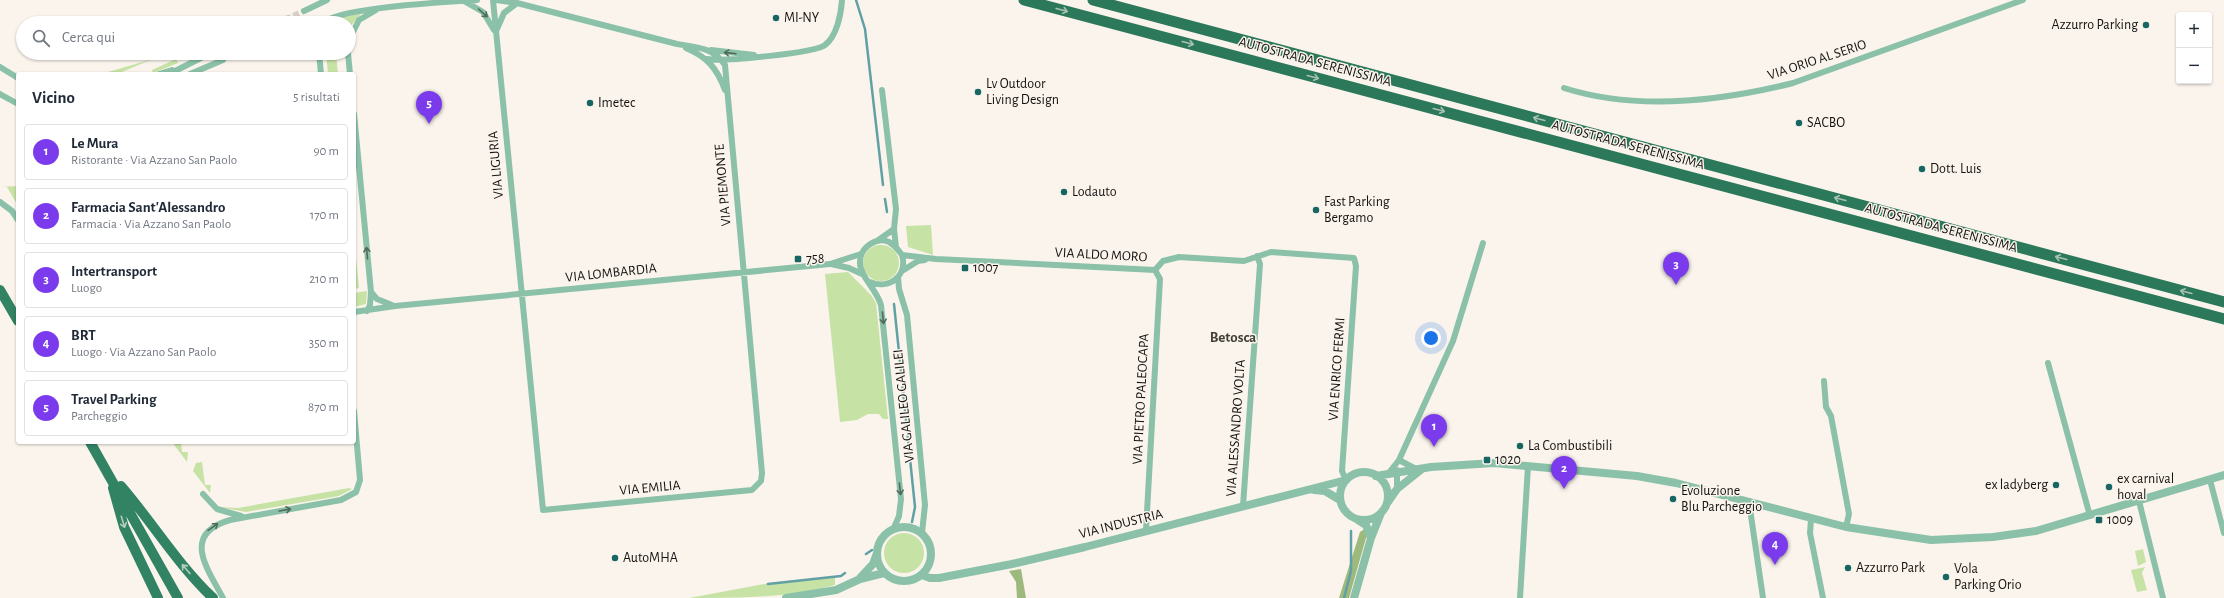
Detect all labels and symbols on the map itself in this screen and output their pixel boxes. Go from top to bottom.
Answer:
one-way arrow [1055,7,1068,14]
one-way arrow [478,9,488,18]
place label: MI-NY [784,11,820,25]
marker: MI-NY [771,13,781,23]
place label: Azzurro Parking [2052,18,2138,32]
marker: Azzurro Parking [2141,20,2151,30]
street label: AUTOSTRADA SERENISSIMA [1237,35,1393,89]
street label: VIA ORIO AL SERIO [1766,37,1868,83]
one-way arrow [1181,40,1194,47]
one-way arrow [724,49,737,56]
one-way arrow [1307,74,1320,81]
place label: Lv Outdoor Living Design [986,77,1059,107]
marker: Lv Outdoor Living Design [973,87,983,97]
pin: 5 [416,91,442,124]
place label: Imetec [598,96,636,110]
marker: Imetec [585,98,595,108]
one-way arrow [1432,107,1445,114]
one-way arrow [1533,115,1546,122]
place label: SACBO [1807,116,1845,130]
street label: AUTOSTRADA SERENISSIMA [1550,118,1706,172]
marker: SACBO [1794,118,1804,128]
street label: VIA LIGURIA [486,130,506,200]
street label: VIA PIEMONTE [712,143,734,227]
place label: Dott. Luis [1930,162,1981,176]
marker: Dott. Luis [1917,164,1927,174]
place label: Lodauto [1072,185,1117,199]
marker: Lodauto [1059,187,1069,197]
place label: Fast Parking Bergamo [1324,195,1390,225]
one-way arrow [1834,195,1847,203]
street label: AUTOSTRADA SERENISSIMA [1863,201,2019,255]
marker: Fast Parking Bergamo [1311,205,1321,215]
street label: VIA ALDO MORO [1054,246,1148,264]
one-way arrow [363,247,371,260]
place label: 758 [806,252,824,266]
pin: 3 [1663,252,1689,285]
marker: 758 [793,254,803,264]
one-way arrow [2054,254,2067,261]
street label: VIA LOMBARDIA [565,261,657,285]
place label: 1007 [973,261,999,275]
marker: 1007 [960,263,970,273]
one-way arrow [2180,287,2193,295]
one-way arrow [879,311,886,324]
street label: VIA ENRICO FERMI [1326,317,1348,421]
your location [1421,328,1441,348]
district label: Betosca [1210,330,1256,345]
street label: VIA PIETRO PALEOCAPA [1131,333,1151,465]
street label: VIA GALILEO GALILEI [891,349,917,463]
street label: VIA ALESSANDRO VOLTA [1224,359,1248,497]
pin: 1 [1421,414,1447,447]
place label: La Combustibili [1528,439,1612,453]
marker: La Combustibili [1515,441,1525,451]
place label: 1020 [1495,453,1521,467]
marker: 1020 [1482,455,1492,465]
pin: 2 [1551,456,1577,489]
place label: ex carnival hoval [2117,472,2174,502]
street label: VIA EMILIA [619,478,681,498]
place label: ex ladyberg [1985,478,2048,492]
marker: ex ladyberg [2051,480,2061,490]
one-way arrow [897,482,904,495]
marker: ex carnival hoval [2104,482,2114,492]
place label: Evoluzione Blu Parcheggio [1681,484,1762,514]
marker: Evoluzione Blu Parcheggio [1668,494,1678,504]
one-way arrow [278,506,291,514]
street label: VIA INDUSTRIA [1078,507,1164,541]
place label: 1009 [2107,513,2133,527]
one-way arrow [120,515,127,528]
marker: 1009 [2094,515,2104,525]
one-way arrow [207,523,218,531]
pin: 4 [1762,532,1788,565]
place label: AutoMHA [623,551,678,565]
marker: AutoMHA [610,553,620,563]
place label: Azzurro Park [1856,561,1926,575]
place label: Vola Parking Orio [1954,562,2022,592]
marker: Azzurro Park [1843,563,1853,573]
one-way arrow [182,564,191,575]
marker: Vola Parking Orio [1941,572,1951,582]

